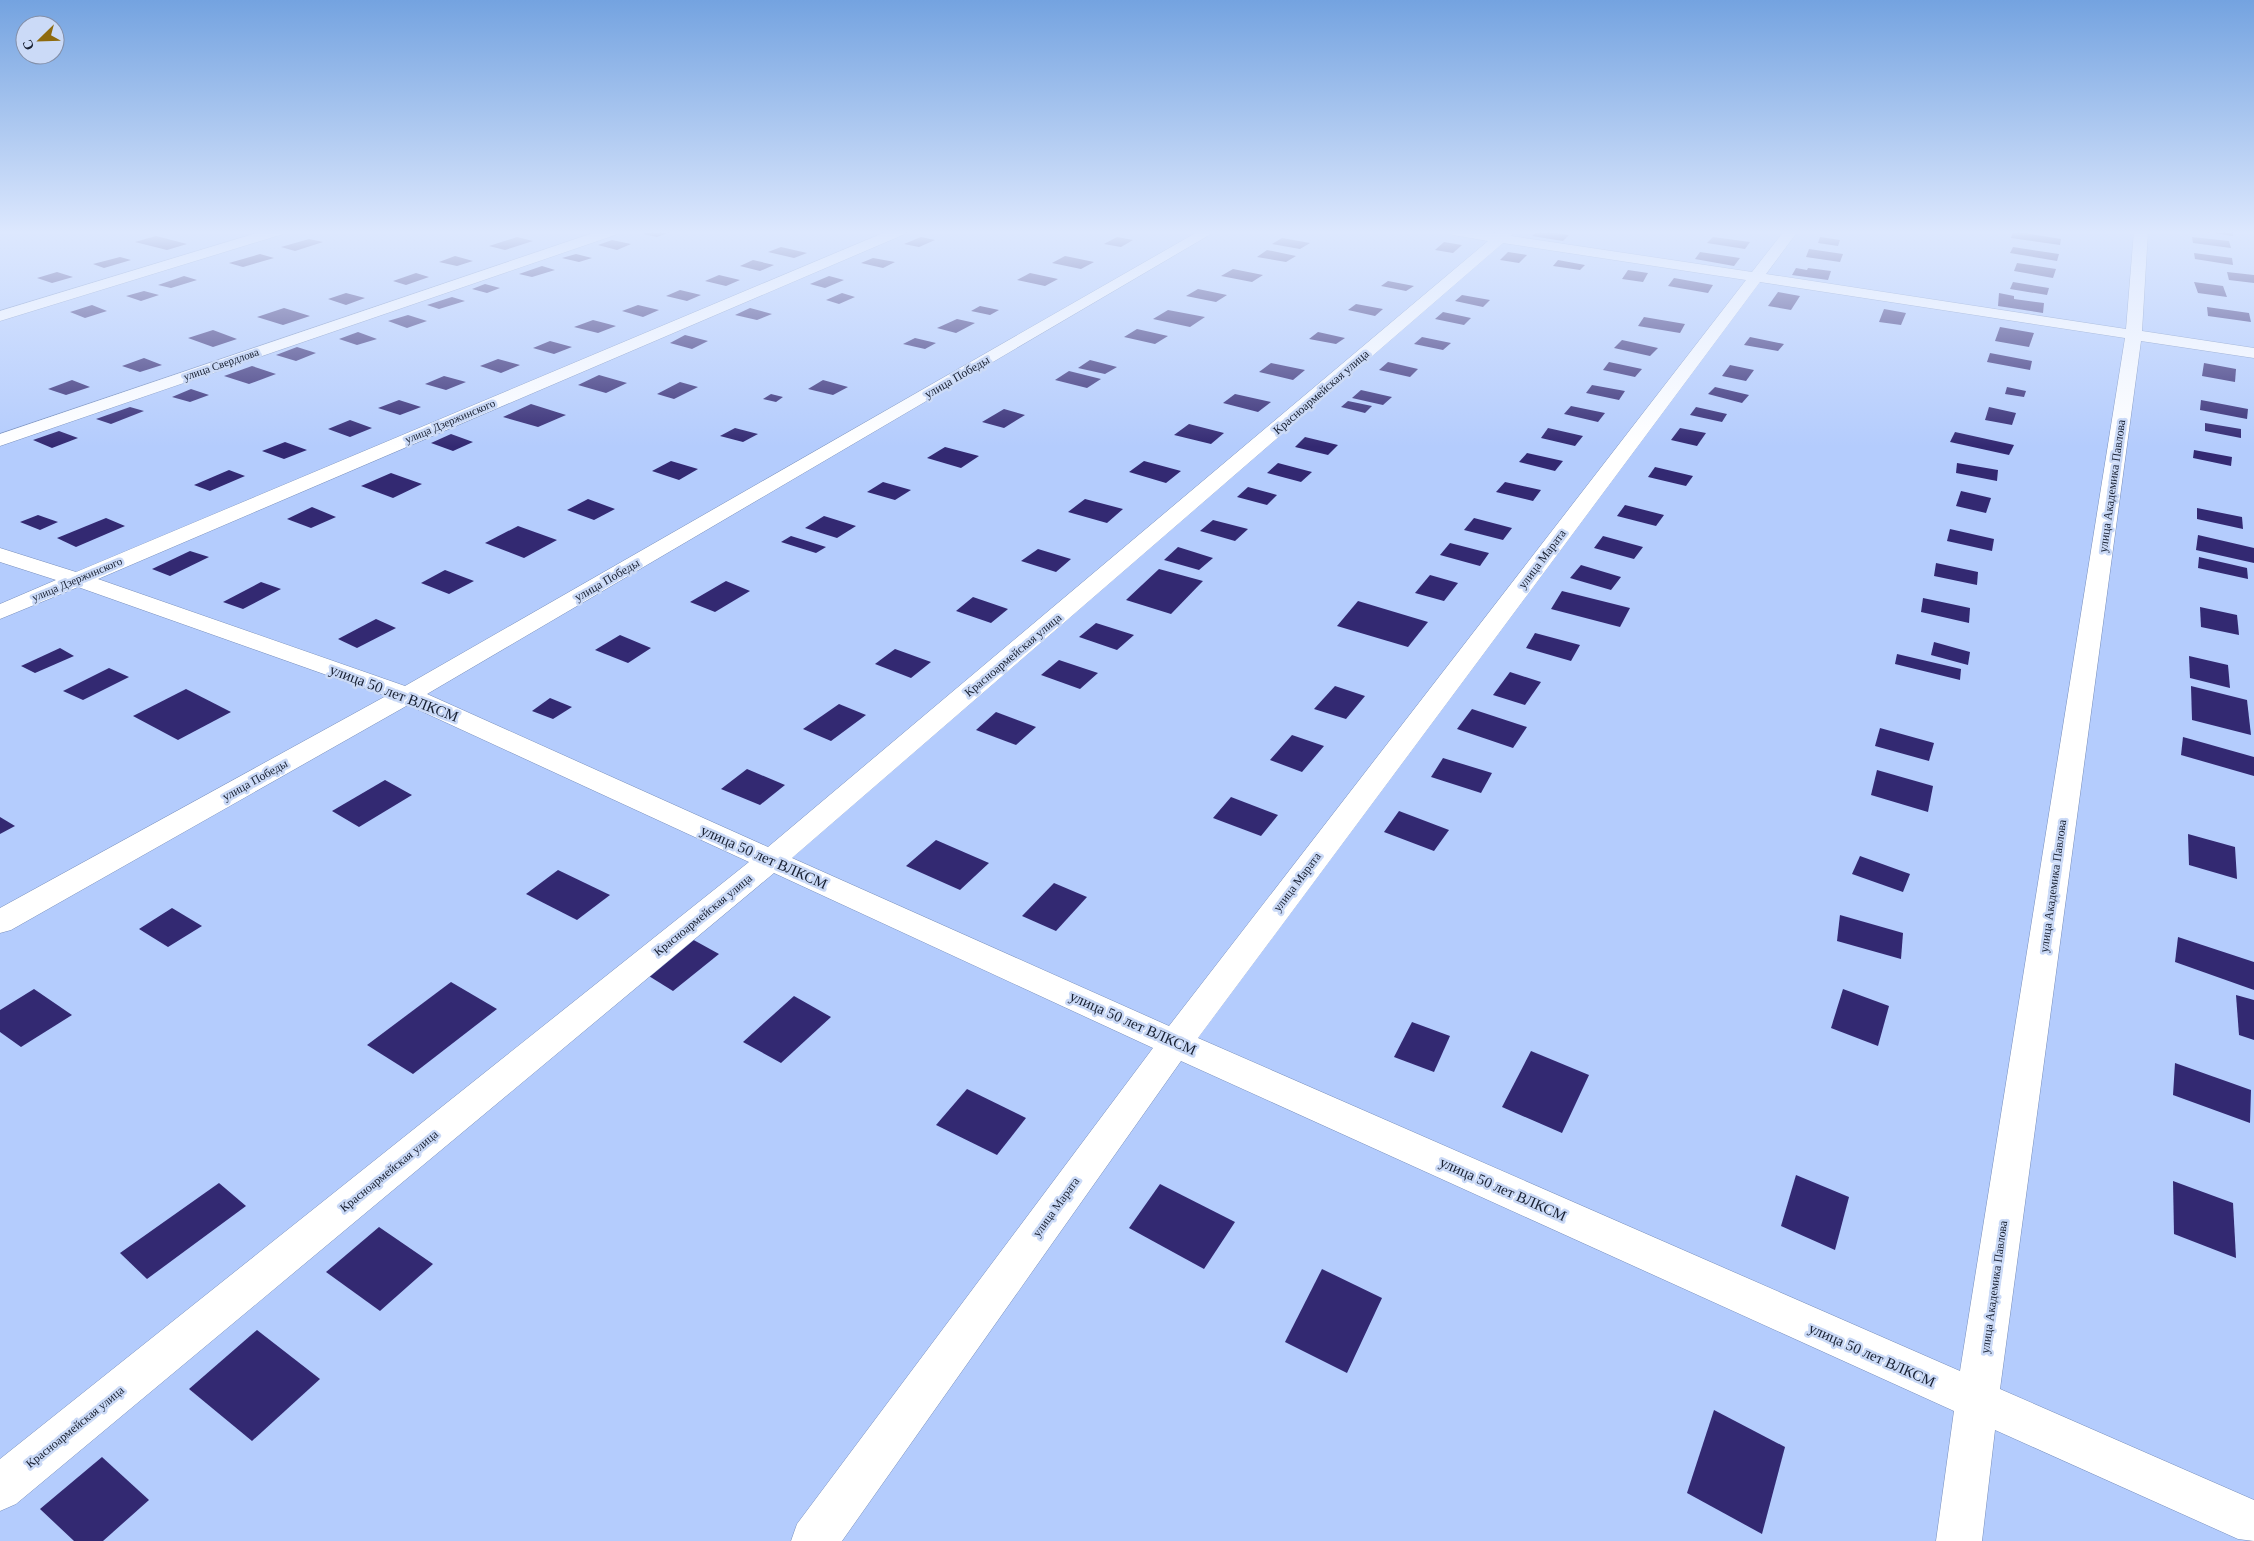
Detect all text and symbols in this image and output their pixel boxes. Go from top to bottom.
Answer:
north arrow [15,15,65,65]
text: С [20,37,37,52]
street label: улица Свердлова [182,345,260,383]
street label: Красноармейская улица [1270,346,1372,437]
street label: улица Победы [922,353,992,401]
street label: улица Дзержинского [403,396,497,445]
street label: улица Академика Павлова [2096,418,2128,553]
street label: улица Марата [1515,526,1569,591]
street label: улица Дзержинского [30,554,124,603]
street label: улица Победы [572,556,642,604]
street label: Красноармейская улица [962,610,1065,700]
street label: улица 50 лет ВЛКСМ [327,661,461,725]
street label: улица Победы [220,756,290,804]
street label: улица Академика Павлова [2037,818,2069,953]
street label: улица 50 лет ВЛКСМ [698,822,830,892]
street label: улица Марата [1270,849,1324,914]
street label: Красноармейская улица [651,871,755,959]
street label: улица 50 лет ВЛКСМ [1067,988,1199,1058]
street label: Красноармейская улица [337,1127,441,1215]
street label: улица 50 лет ВЛКСМ [1437,1154,1569,1224]
street label: улица Марата [1030,1174,1083,1240]
street label: улица Академика Павлова [1978,1219,2010,1354]
street label: улица 50 лет ВЛКСМ [1806,1320,1938,1390]
street label: Красноармейская улица [23,1383,127,1471]

